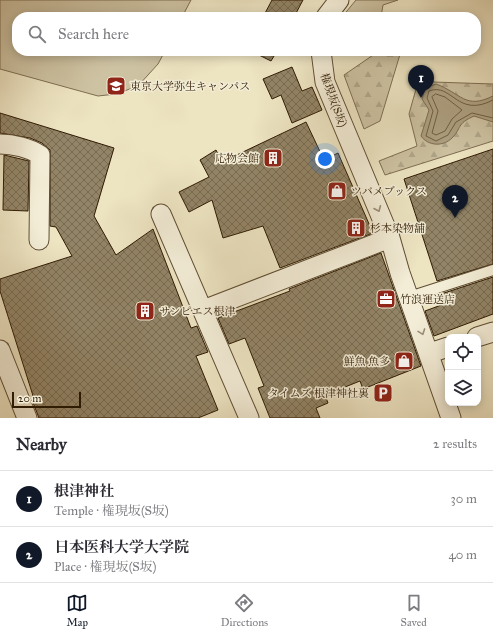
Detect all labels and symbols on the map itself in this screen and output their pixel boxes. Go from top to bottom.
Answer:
pin: 1 [408,65,434,98]
street label: 権現坂(S坂) [318,71,349,129]
school or university icon: 東京大学弥生キャンパス [105,75,127,97]
place label: 東京大学弥生キャンパス [130,80,250,93]
building icon: 応物会館 [262,147,284,169]
your location [315,149,335,169]
place label: 応物会館 [215,152,259,165]
shop icon: ツバメブックス [326,180,348,202]
place label: ツバメブックス [351,185,427,198]
pin: 2 [442,185,468,218]
one-way arrow [374,206,382,213]
building icon: 杉本染物舗 [345,217,367,239]
place label: 杉本染物舗 [370,222,425,235]
office icon: 竹浪運送店 [375,288,397,310]
place label: 竹浪運送店 [400,293,455,306]
building icon: サンピエス根津 [134,300,156,322]
place label: サンピエス根津 [159,305,235,318]
one-way arrow [417,328,425,335]
shop icon: 鮮魚 魚多 [393,350,415,372]
place label: 鮮魚 魚多 [344,355,390,368]
parking icon: タイムズ 根津神社裏 [372,382,394,404]
place label: タイムズ 根津神社裏 [268,387,369,400]
scale bar [12,390,81,409]

